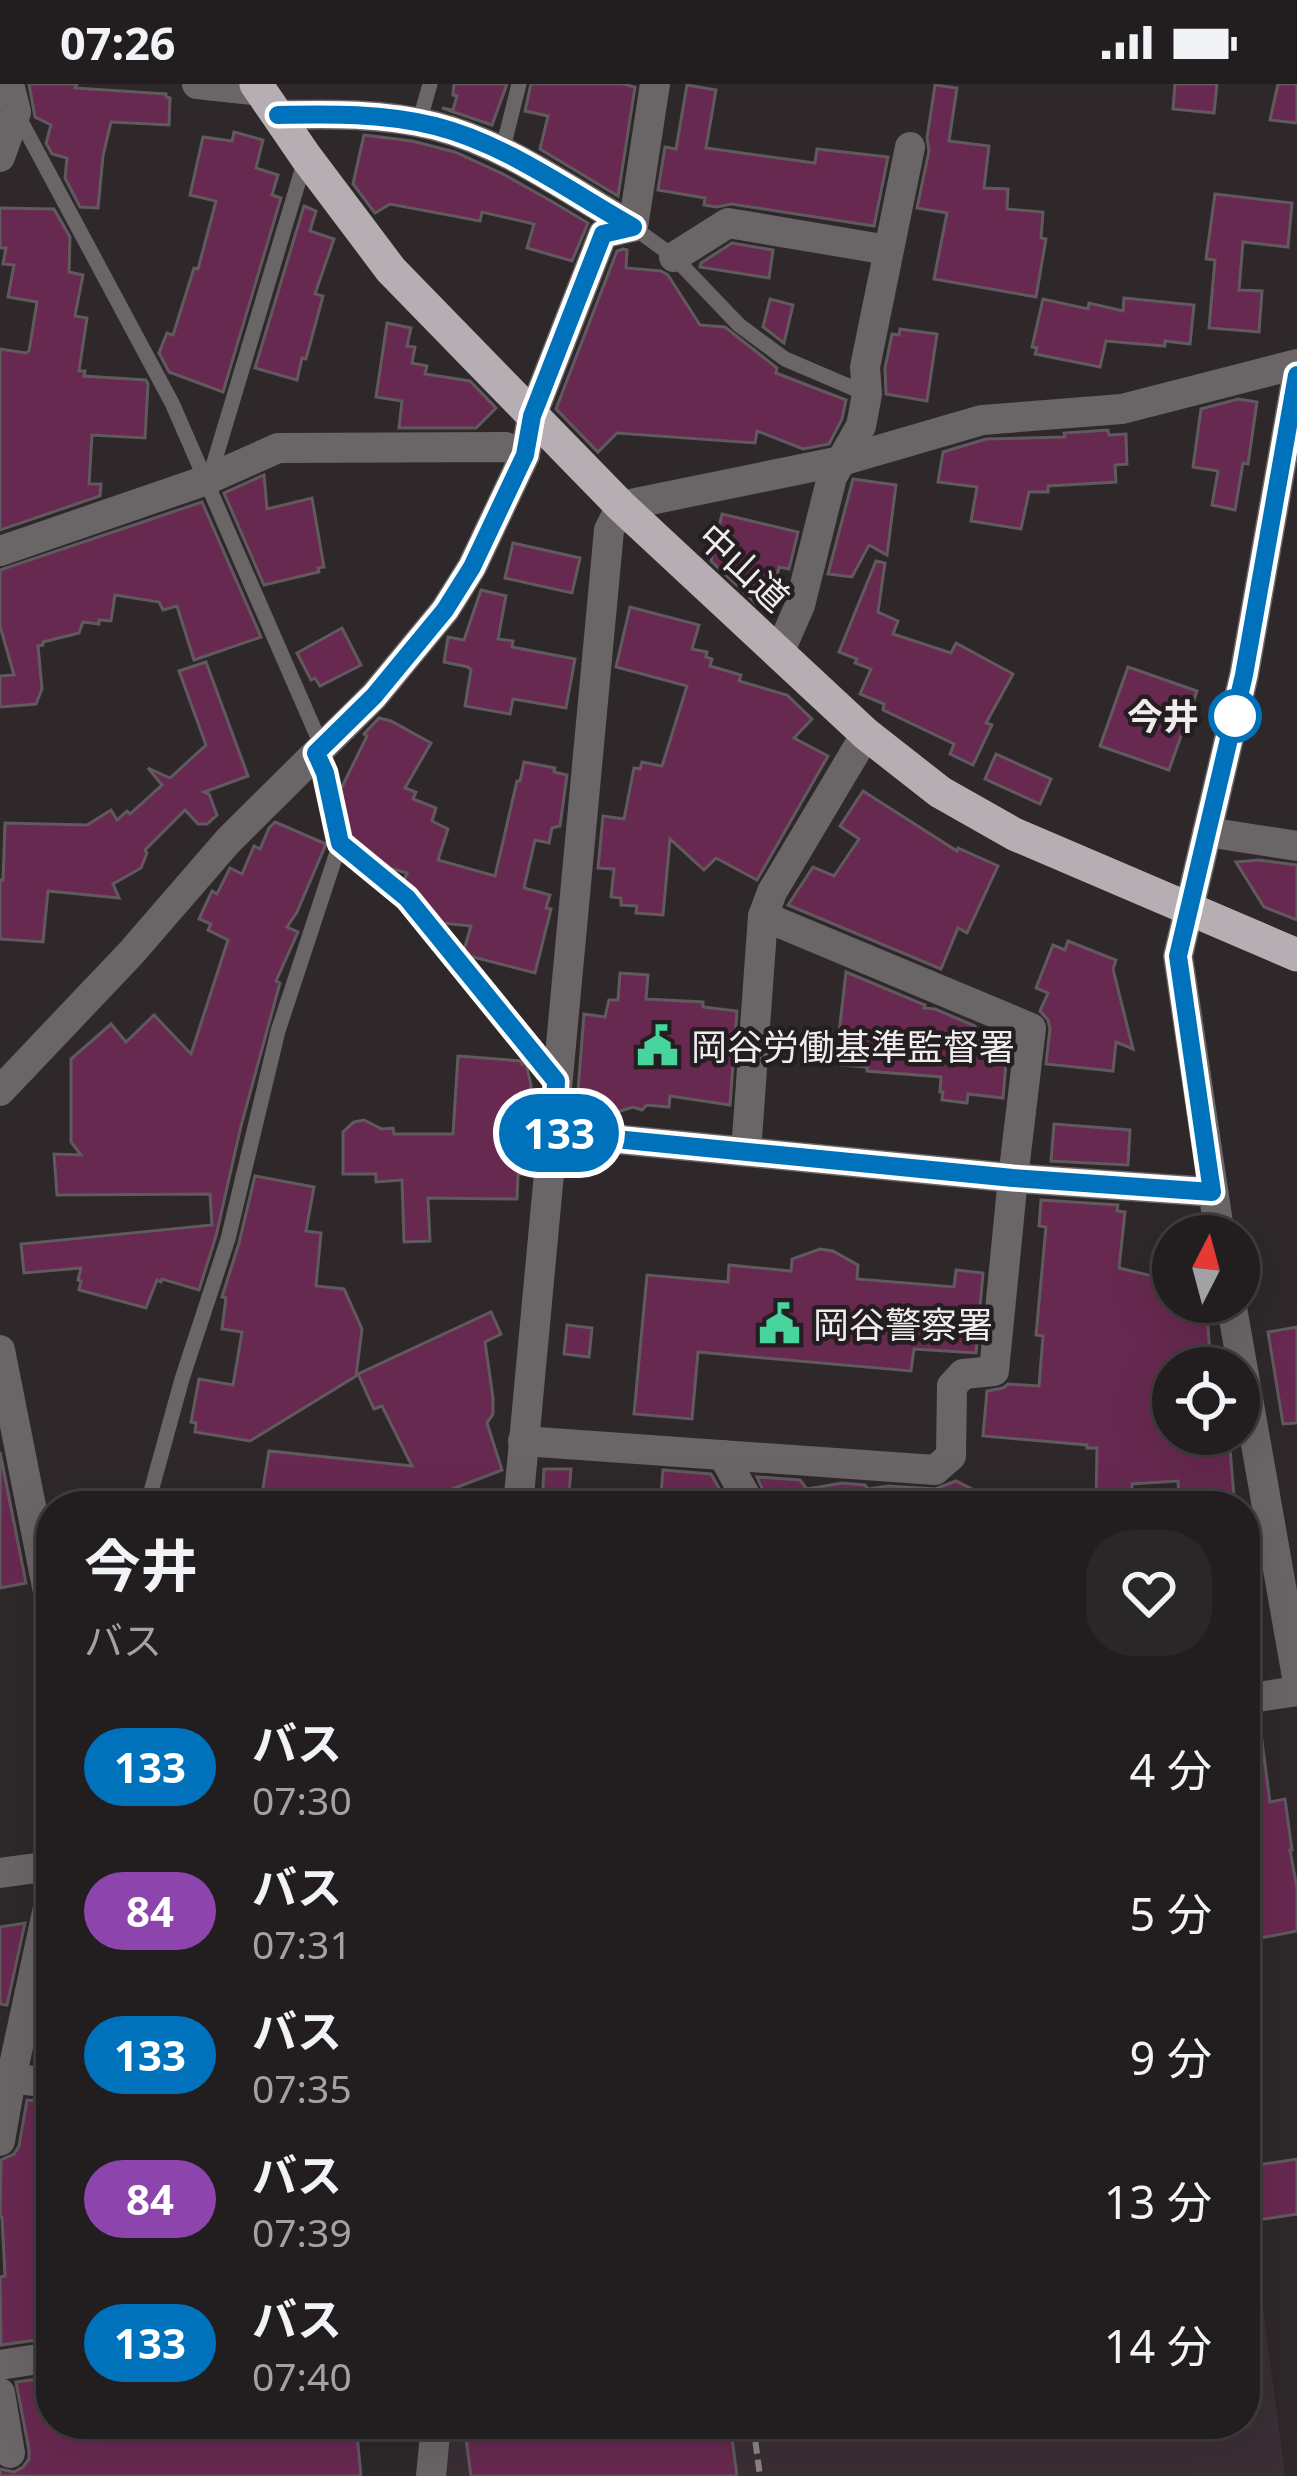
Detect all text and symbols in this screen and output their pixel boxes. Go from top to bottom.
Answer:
text: 07:26 [60,12,176,73]
street label: 中山道 [688,512,800,622]
marker: 今井 [1210,691,1260,741]
place label: 今井 [1127,692,1199,741]
place label: 岡谷労働基準監督署 [691,1022,1015,1071]
public building icon: 岡谷労働基準監督署 [634,1023,680,1069]
line badge: 133 [490,1094,628,1172]
text: 133 [523,1104,595,1161]
north arrow [1152,1215,1260,1323]
map controls [1152,1215,1260,1455]
place label: 岡谷警察署 [813,1300,993,1349]
public building icon: 岡谷警察署 [756,1301,802,1347]
button: locate [1152,1347,1260,1455]
text: 今井 [84,1526,198,1604]
button: heart [1086,1530,1212,1656]
text: バス [84,1613,162,1666]
text: バス [252,1712,342,1773]
text: 133 [114,1738,186,1795]
text: 4 分 [1130,1739,1212,1800]
text: 07:30 [252,1773,352,1826]
text: バス [252,1856,342,1917]
text: 84 [126,1882,174,1939]
text: 5 分 [1130,1883,1212,1944]
text: 07:31 [252,1917,352,1970]
text: バス [252,2000,342,2061]
text: 133 [114,2026,186,2083]
text: 9 分 [1130,2027,1212,2088]
text: 07:35 [252,2061,352,2114]
text: バス [252,2144,342,2205]
text: 84 [126,2170,174,2227]
text: 13 分 [1104,2171,1212,2232]
text: 07:39 [252,2205,352,2258]
text: バス [252,2288,342,2349]
text: 133 [114,2314,186,2371]
text: 14 分 [1104,2315,1212,2376]
text: 07:40 [252,2349,352,2402]

